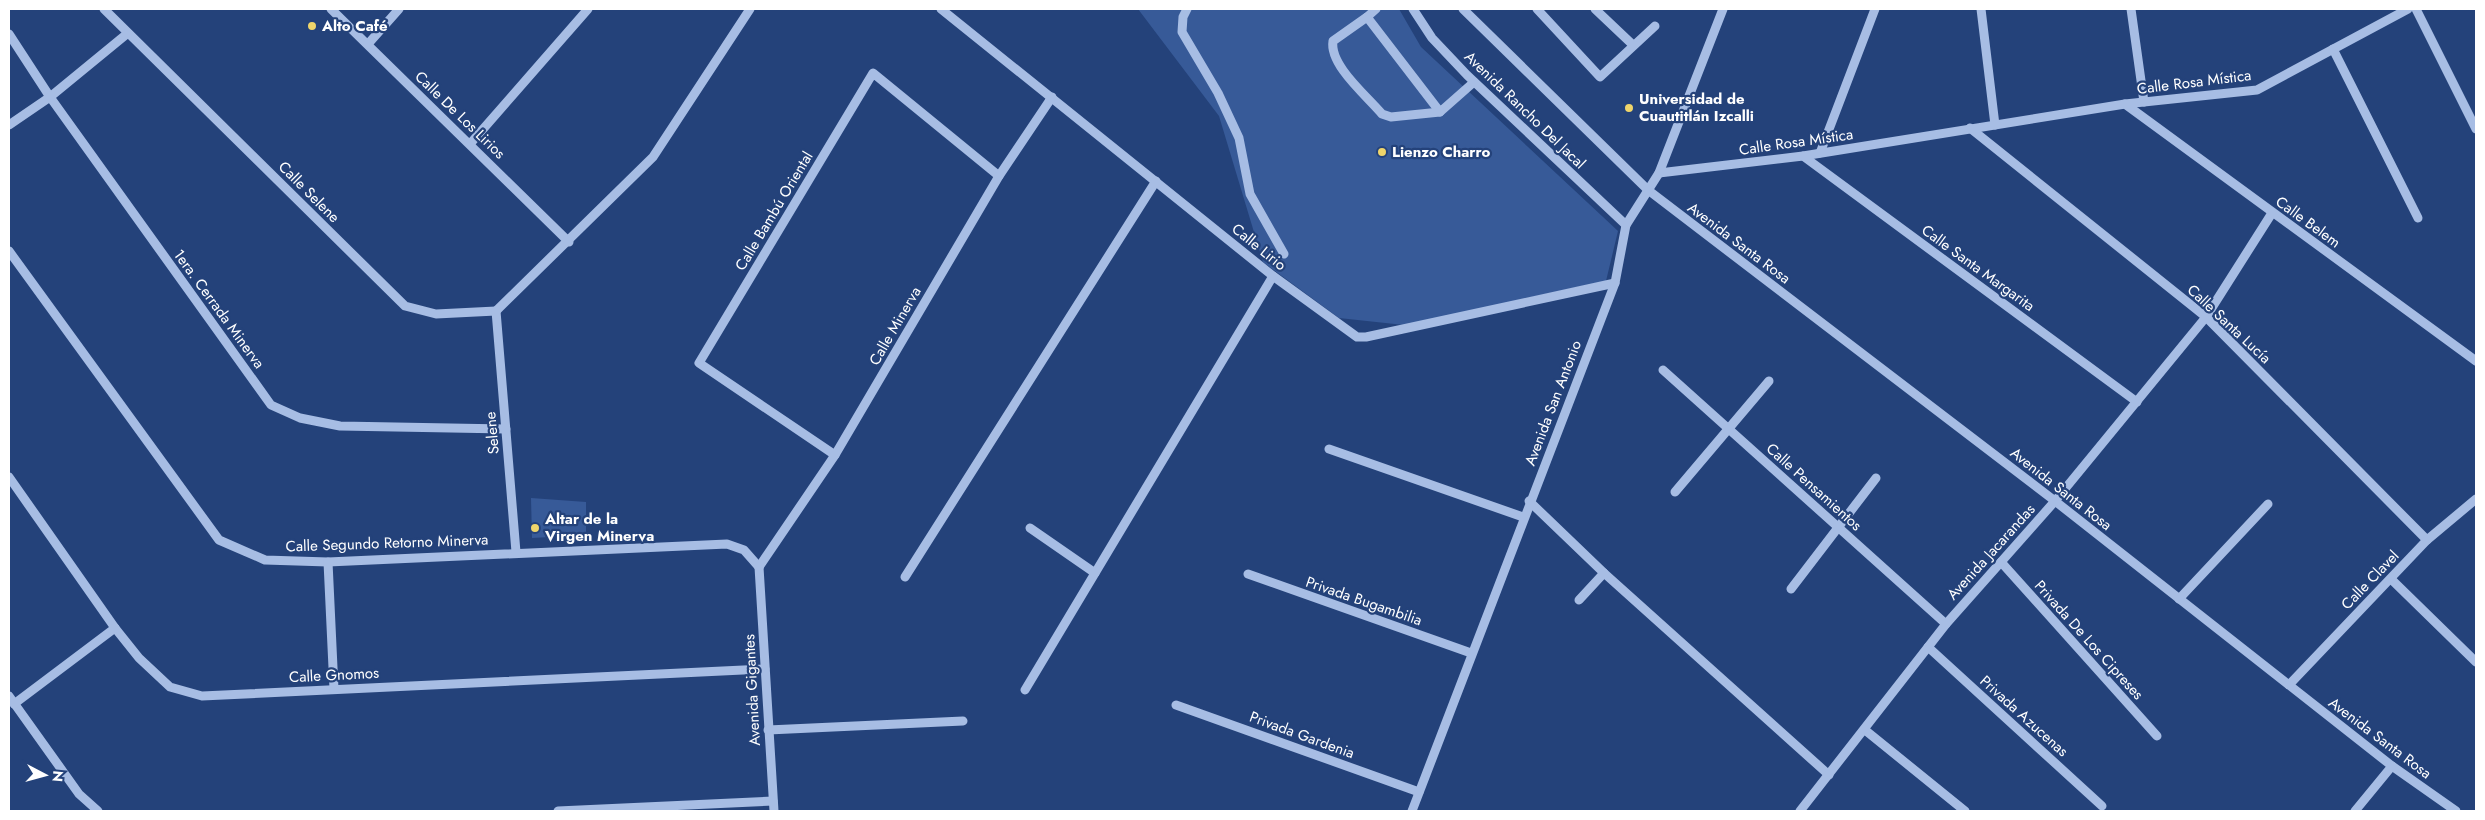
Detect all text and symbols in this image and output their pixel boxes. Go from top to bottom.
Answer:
place label: Alto Café [321,15,388,37]
marker: Alto Café [306,20,318,32]
street label: Avenida Rancho Del Jacal [1459,46,1591,174]
street label: Calle Rosa Mística [2136,64,2252,100]
street label: Calle De Los Lirios [410,66,510,164]
place label: Universidad de Cuautitlán Izcalli [1639,88,1754,127]
marker: Universidad de Cuautitlán Izcalli [1623,102,1635,114]
street label: Calle Rosa Mística [1738,123,1854,161]
place label: Lienzo Charro [1392,141,1490,163]
marker: Lienzo Charro [1376,146,1388,158]
street label: Calle Bambú Oriental [730,147,818,275]
street label: Calle Selene [273,156,345,228]
street label: Calle Belem [2271,191,2345,253]
street label: Avenida Santa Rosa [1683,197,1795,289]
street label: Calle Lirio [1227,218,1291,276]
street label: Calle Santa Margarita [1917,219,2039,317]
street label: 1era. Cerrada Minerva [168,245,270,373]
street label: Calle Santa Lucía [2182,279,2276,369]
street label: Calle Minerva [864,283,926,369]
street label: Avenida San Antonio [1519,337,1587,469]
street label: Selene [479,410,505,455]
street label: Calle Pensamientos [1761,438,1867,536]
street label: Avenida Santa Rosa [2005,442,2117,536]
street label: Avenida Jacarandas [1942,499,2040,605]
place label: Altar de la Virgen Minerva [544,508,654,547]
marker: Altar de la Virgen Minerva [529,522,541,534]
street label: Calle Segundo Retorno Minerva [285,528,489,558]
street label: Calle Clavel [2336,545,2404,615]
street label: Privada Bugambilia [1303,571,1425,631]
street label: Privada De Los Cipreses [2029,575,2149,705]
street label: Avenida Gigantes [738,634,766,746]
street label: Calle Gnomos [288,662,380,688]
street label: Privada Azucenas [1975,670,2073,762]
street label: Avenida Santa Rosa [2324,692,2436,784]
street label: Privada Gardenia [1246,706,1358,764]
north arrow [20,750,70,800]
text: N [47,770,68,783]

